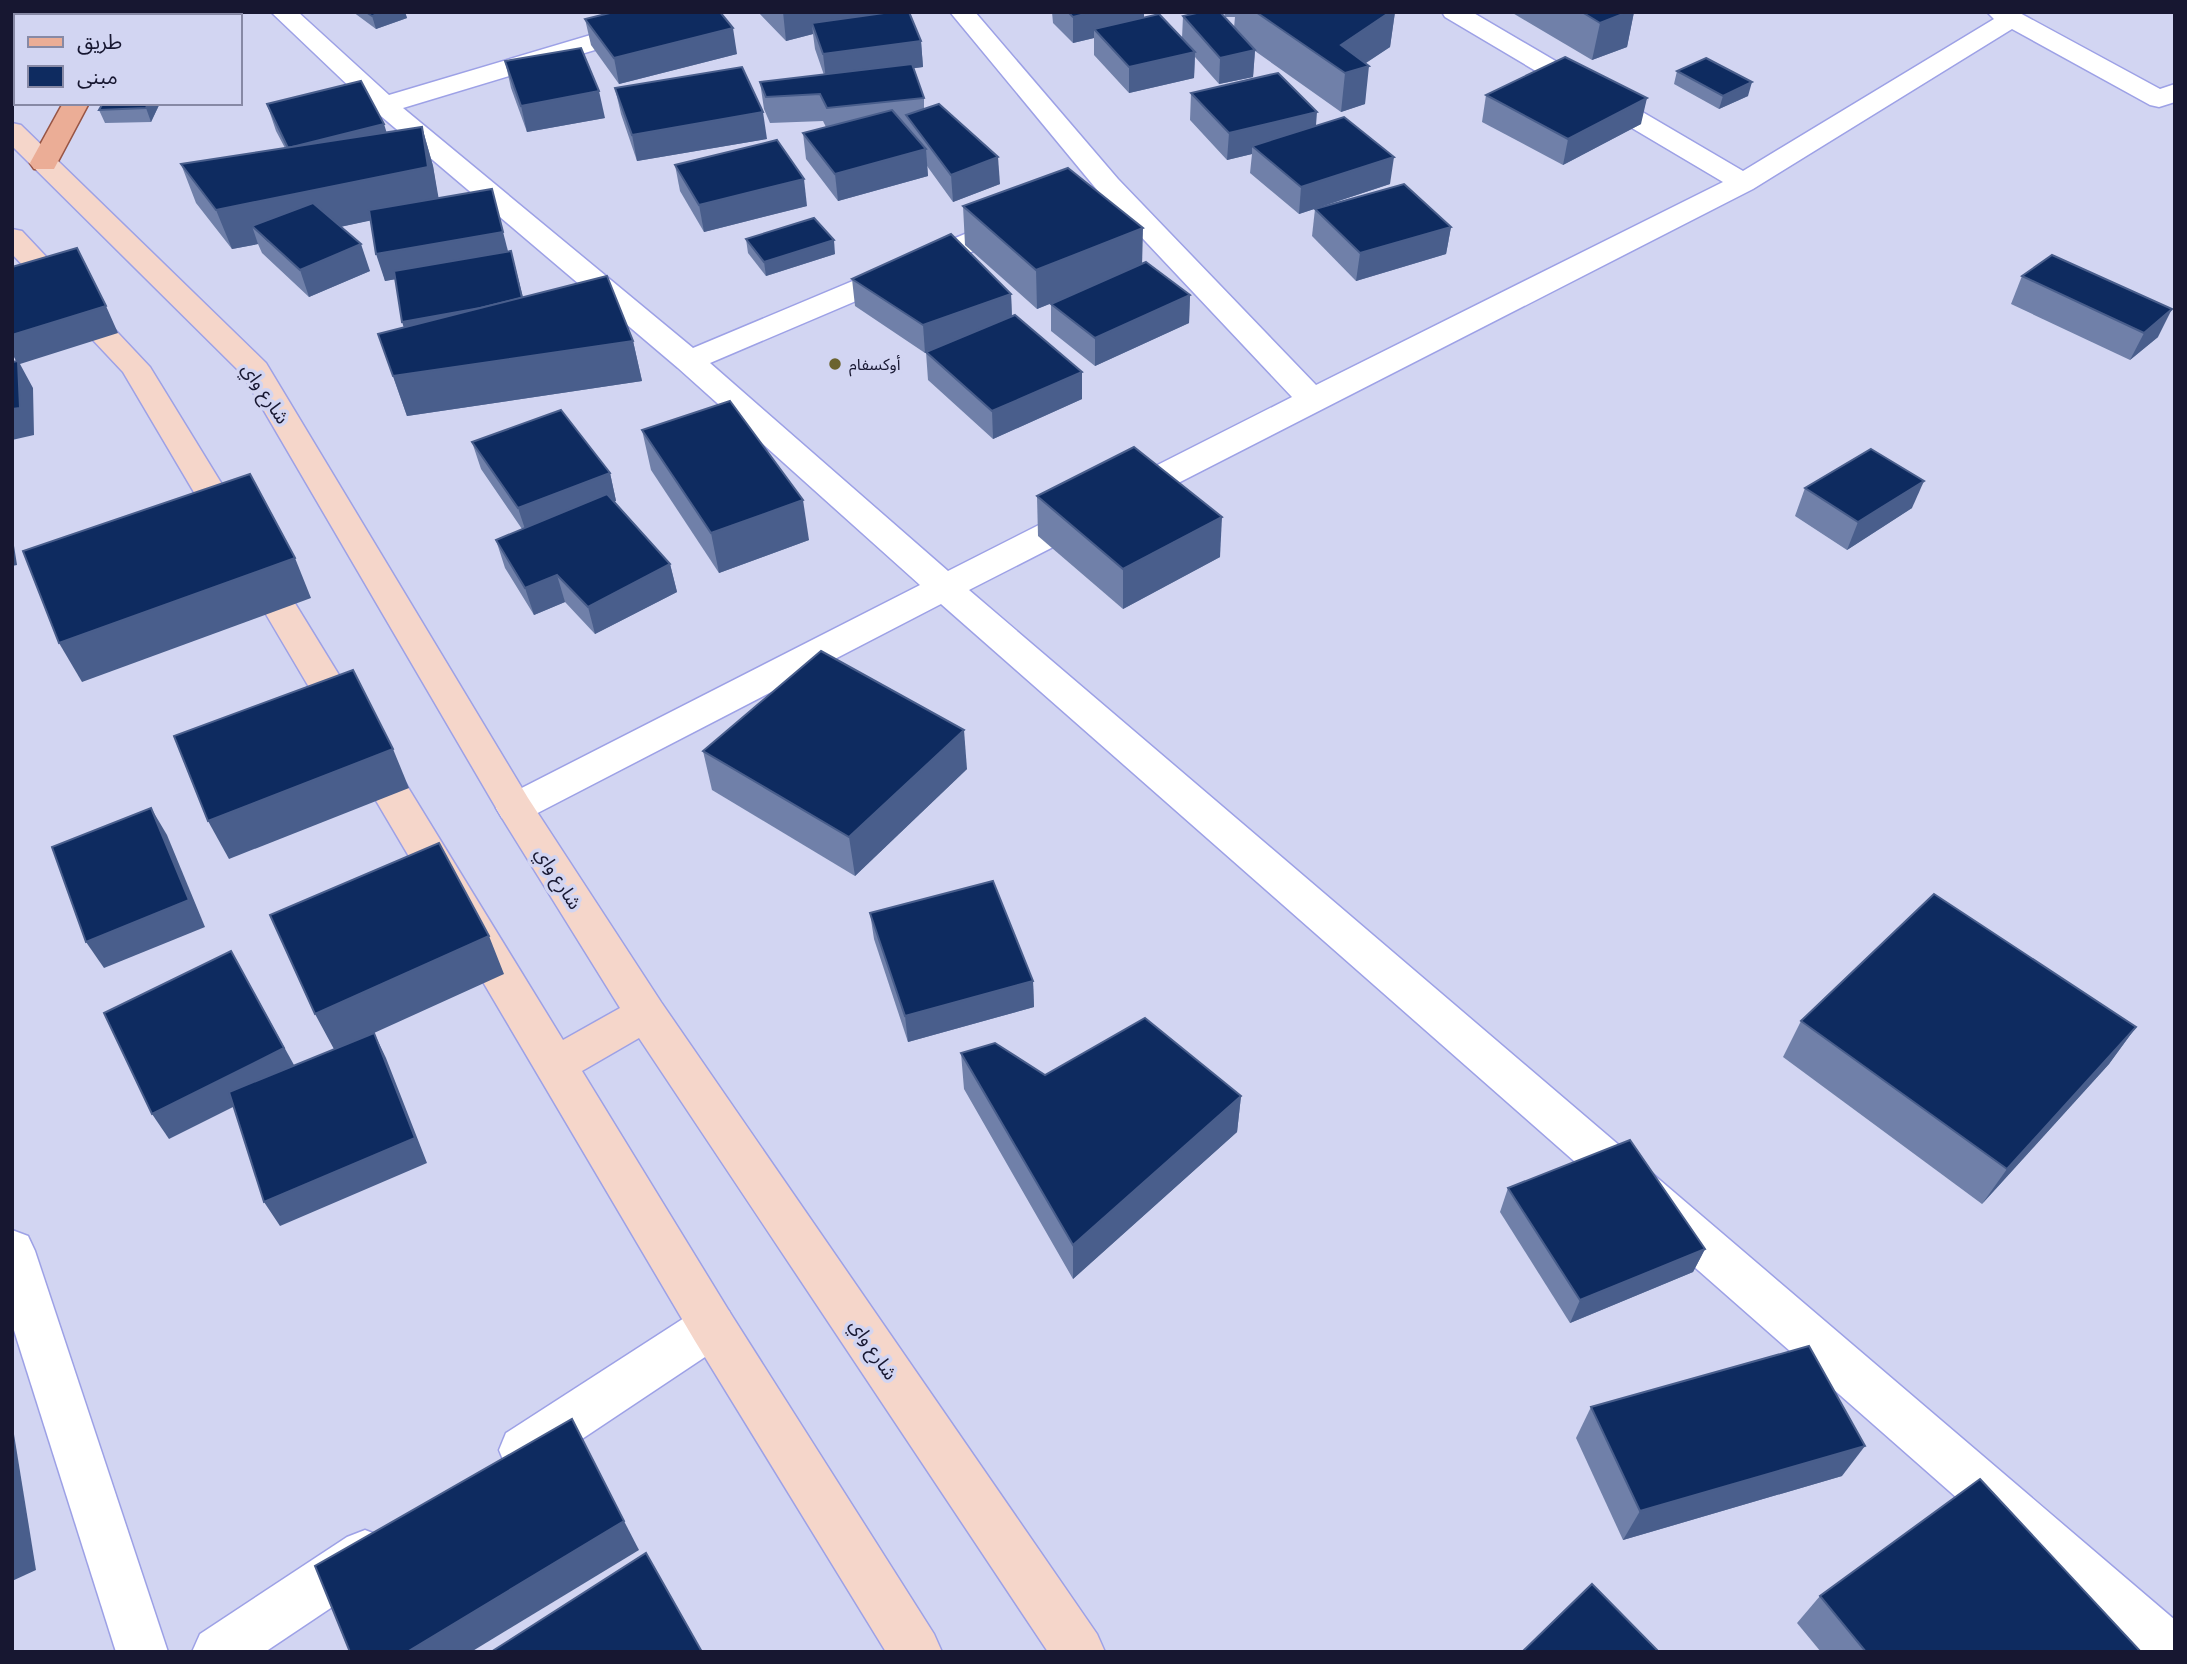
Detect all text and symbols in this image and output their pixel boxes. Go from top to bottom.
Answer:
legend [14,14,242,105]
text: طريق [77,27,122,56]
text: مبنى [77,62,118,91]
place label: أوكسفام [849,353,900,377]
marker: أوكسفام [827,356,843,372]
street label: شارع واي [234,357,296,430]
street label: شارع واي [528,842,588,915]
street label: شارع واي [842,1313,904,1386]

